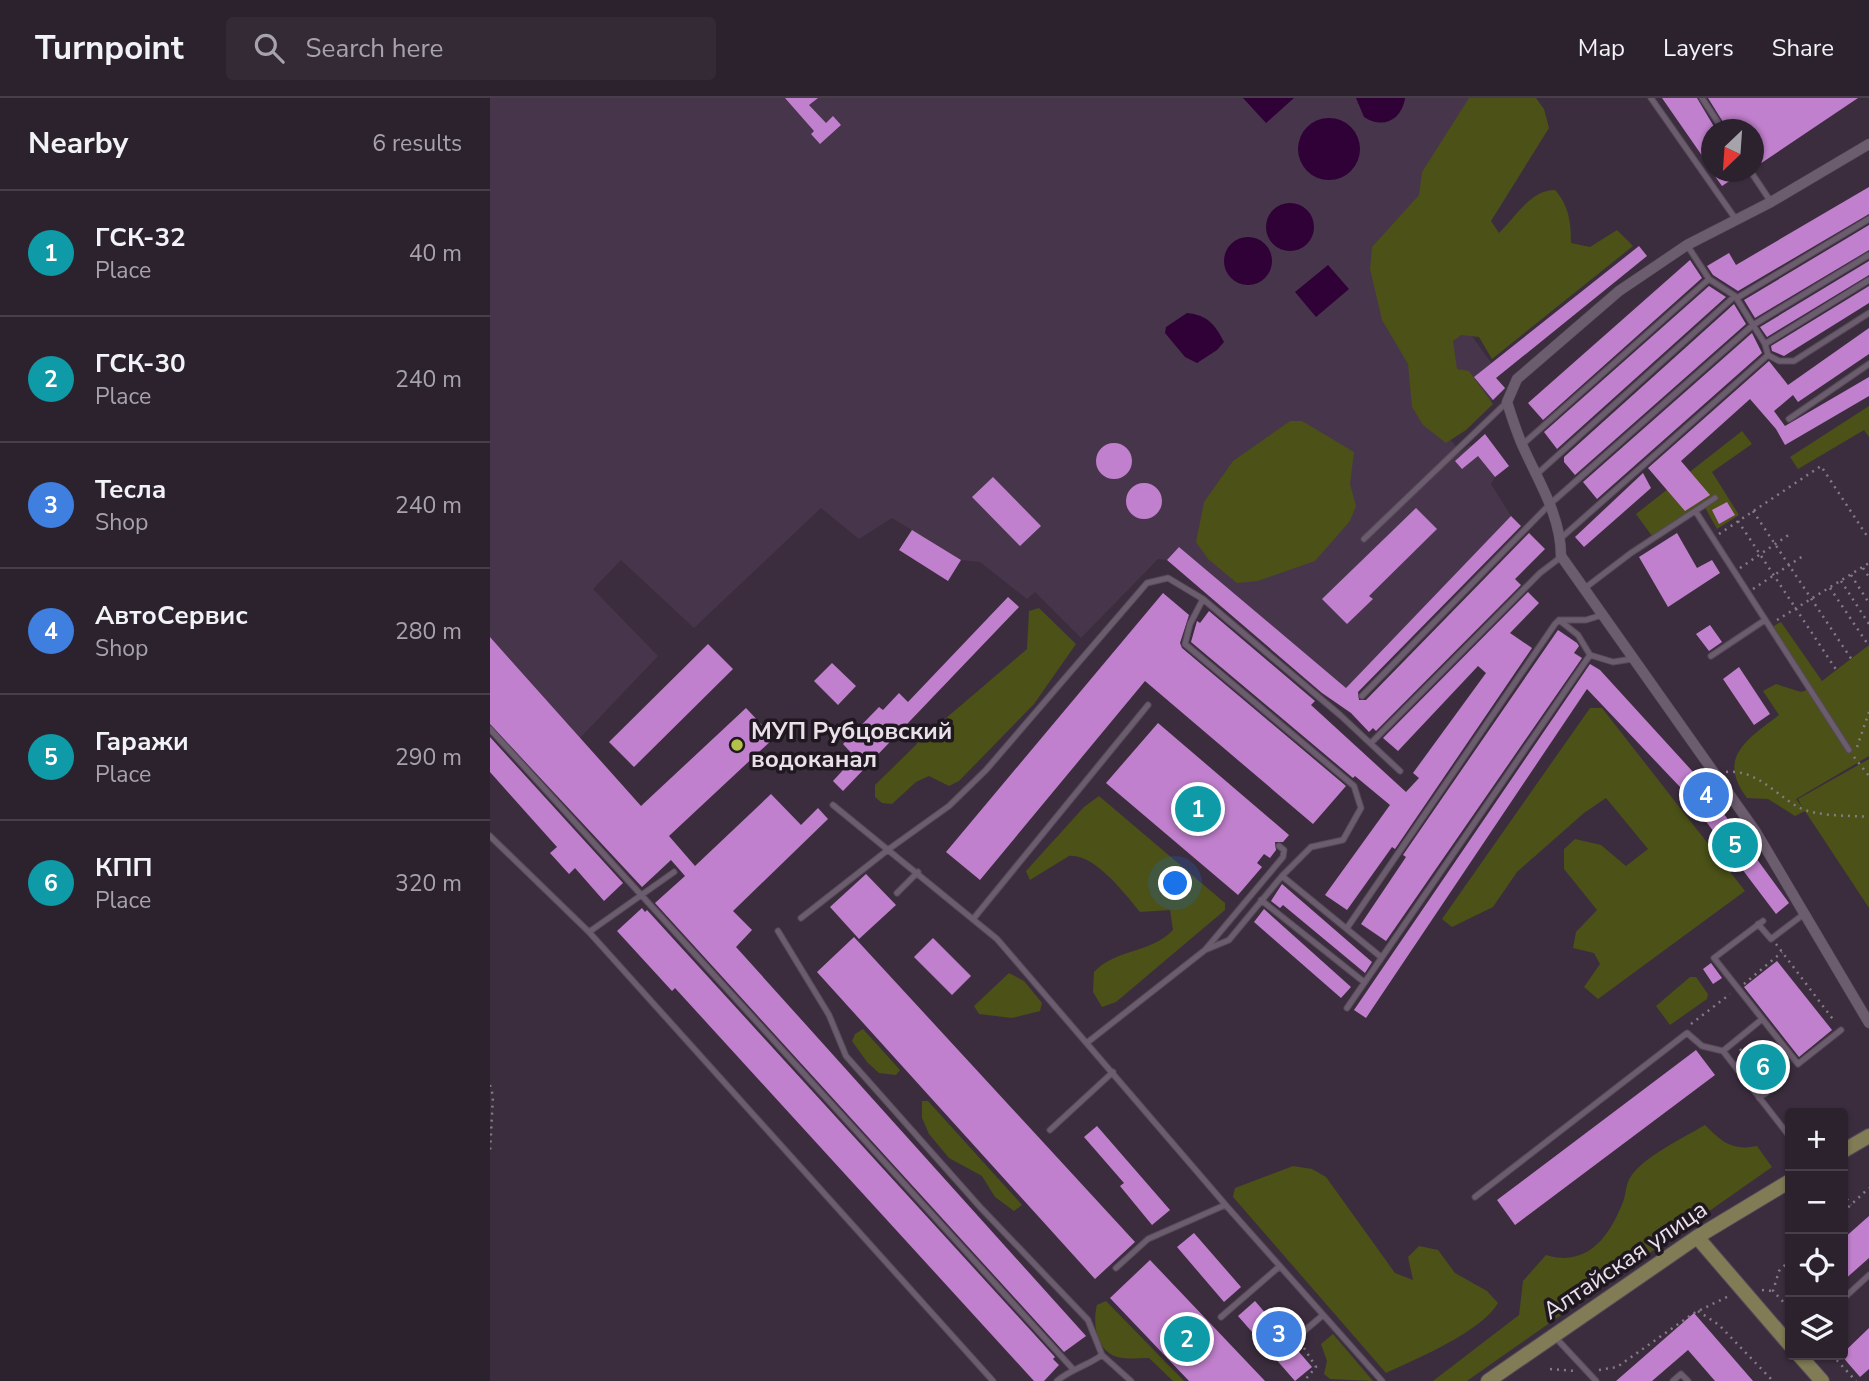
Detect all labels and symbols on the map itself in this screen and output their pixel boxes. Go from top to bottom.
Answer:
north arrow [1701,119,1764,182]
place label: МУП Рубцовский водоканал [751,715,952,775]
marker: МУП Рубцовский водоканал [729,737,745,753]
pin: 4 [1683,769,1729,821]
pin: 1 [1175,783,1221,835]
pin: 5 [1712,819,1758,871]
your location [1158,866,1192,900]
pin: 6 [1740,1041,1786,1093]
street label: Алтайская улица [1537,1193,1713,1327]
pin: 3 [1256,1308,1302,1360]
pin: 2 [1164,1313,1210,1365]

